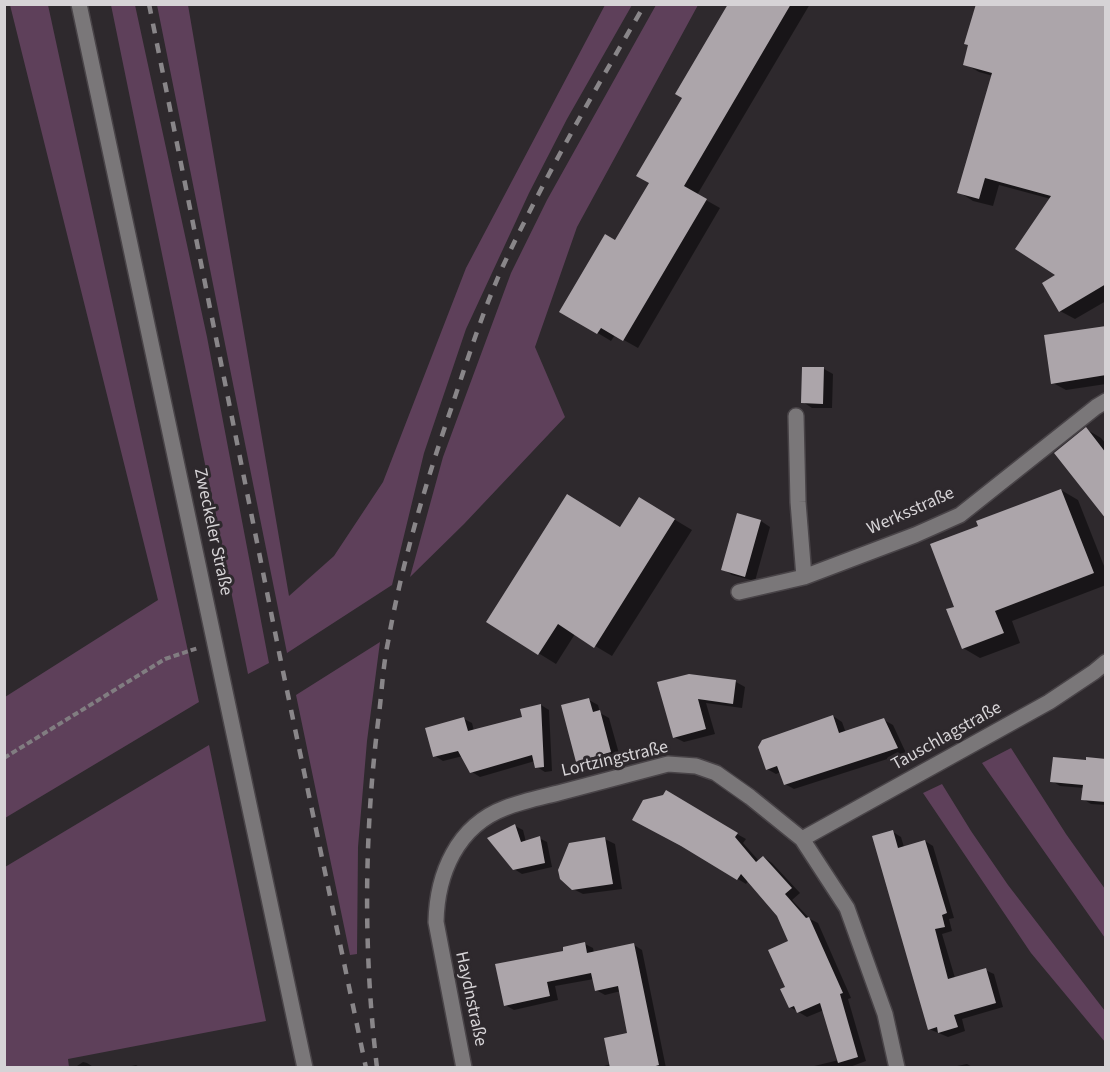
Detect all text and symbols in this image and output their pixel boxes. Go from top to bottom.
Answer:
street label: Zweckeler Straße [188,466,236,598]
street label: Werksstraße [864,483,958,541]
street label: Tauschlagstraße [888,698,1006,776]
street label: Lortzingstraße [559,737,671,783]
street label: Haydnstraße [449,950,491,1048]

